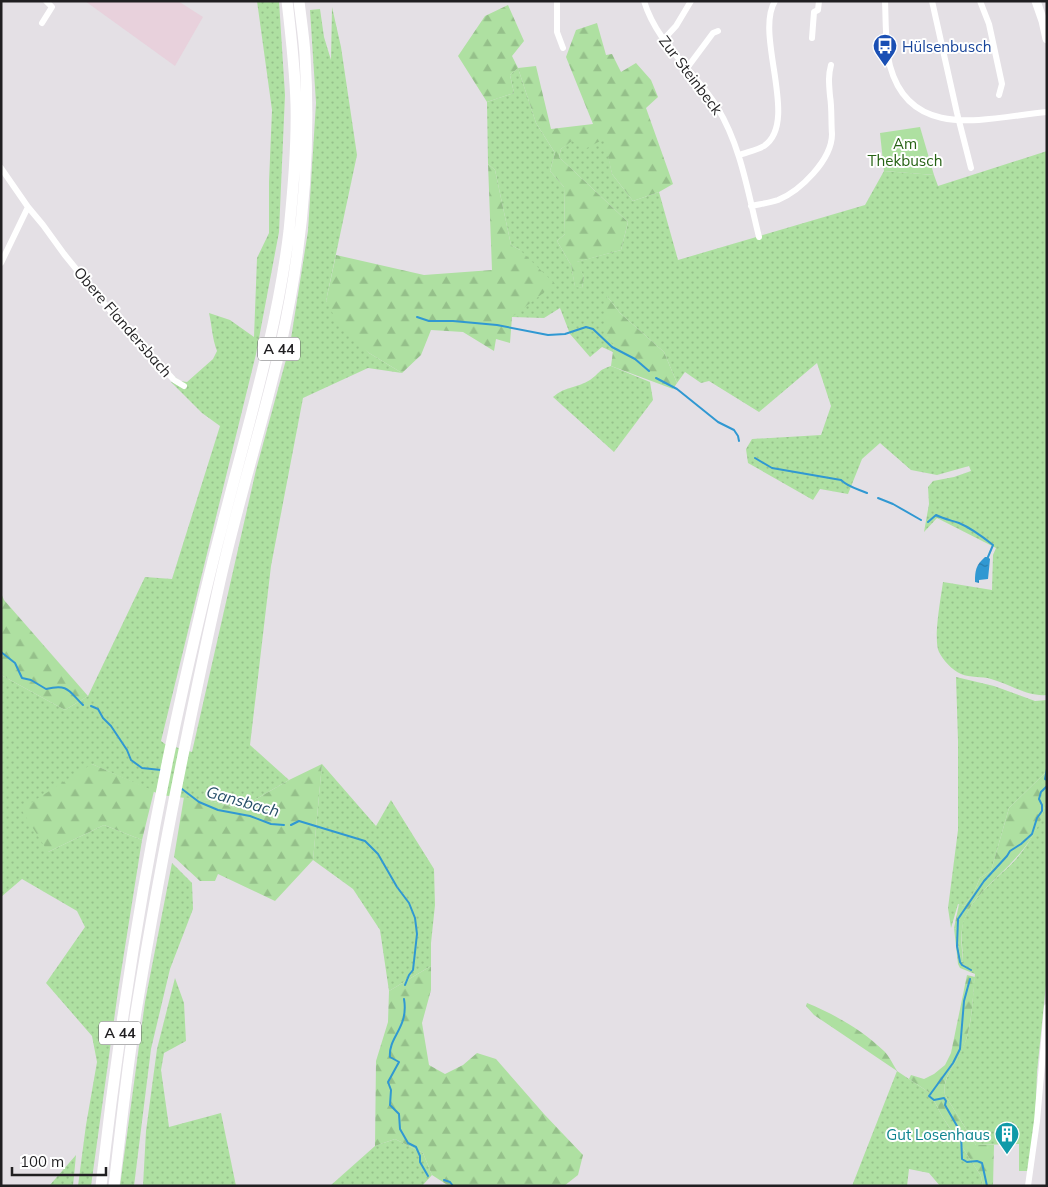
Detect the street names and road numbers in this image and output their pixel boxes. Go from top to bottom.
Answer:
street label: Zur Steinbeck [655,32,727,119]
street label: Obere Flandersbach [70,263,176,381]
road number: A 44 [258,338,300,360]
road number: A 44 [99,1021,141,1044]

